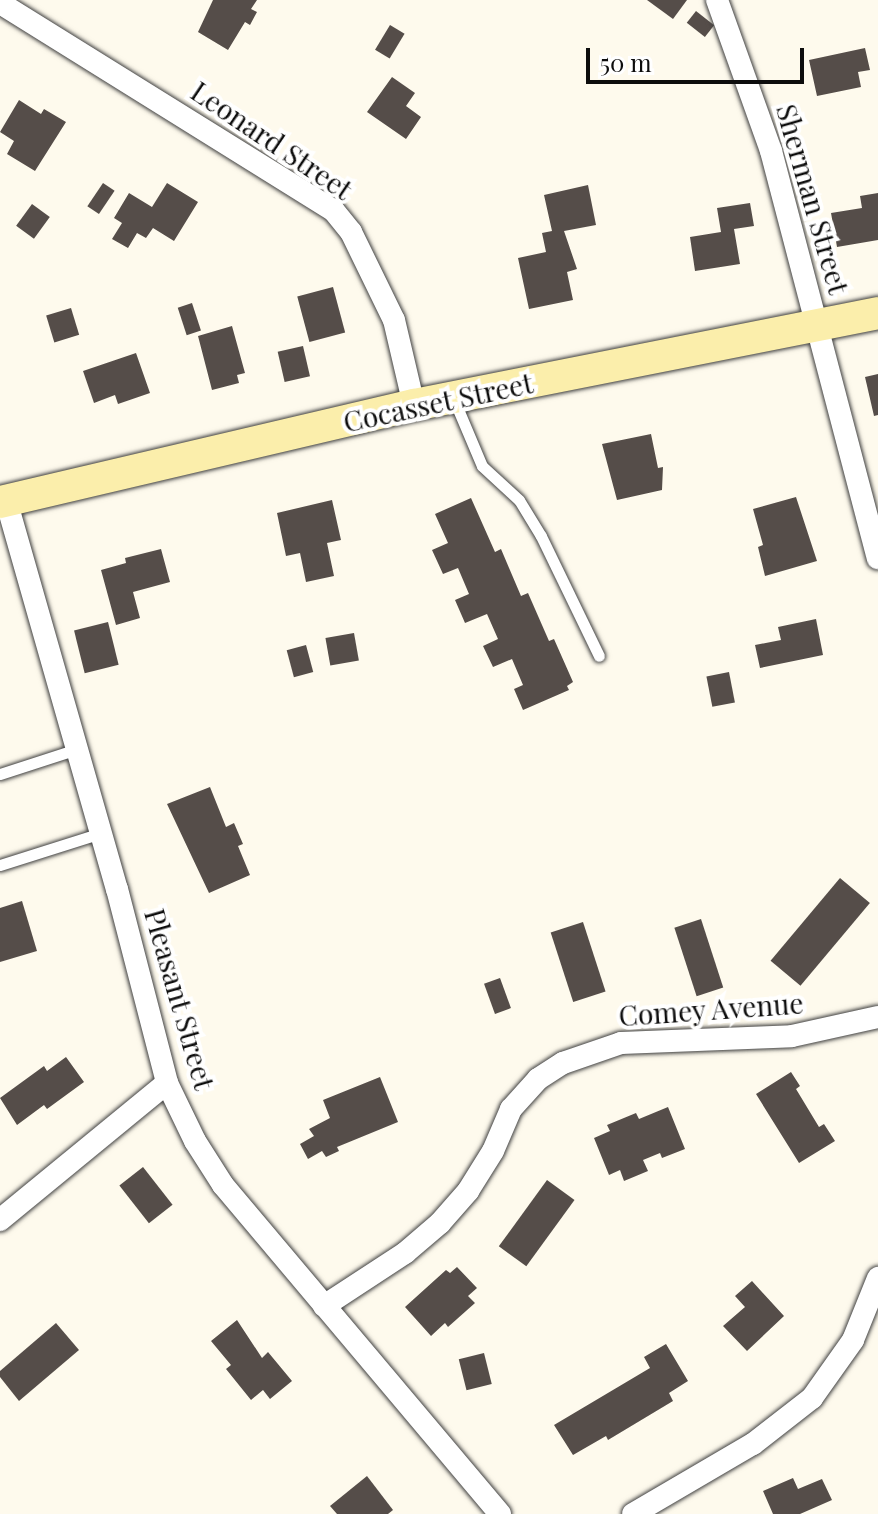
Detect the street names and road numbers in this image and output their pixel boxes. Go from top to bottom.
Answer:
street label: Leonard Street [185,74,359,206]
street label: Sherman Street [770,100,856,298]
street label: Cocasset Street [340,365,536,439]
street label: Pleasant Street [138,904,222,1094]
street label: Comey Avenue [617,986,805,1032]

